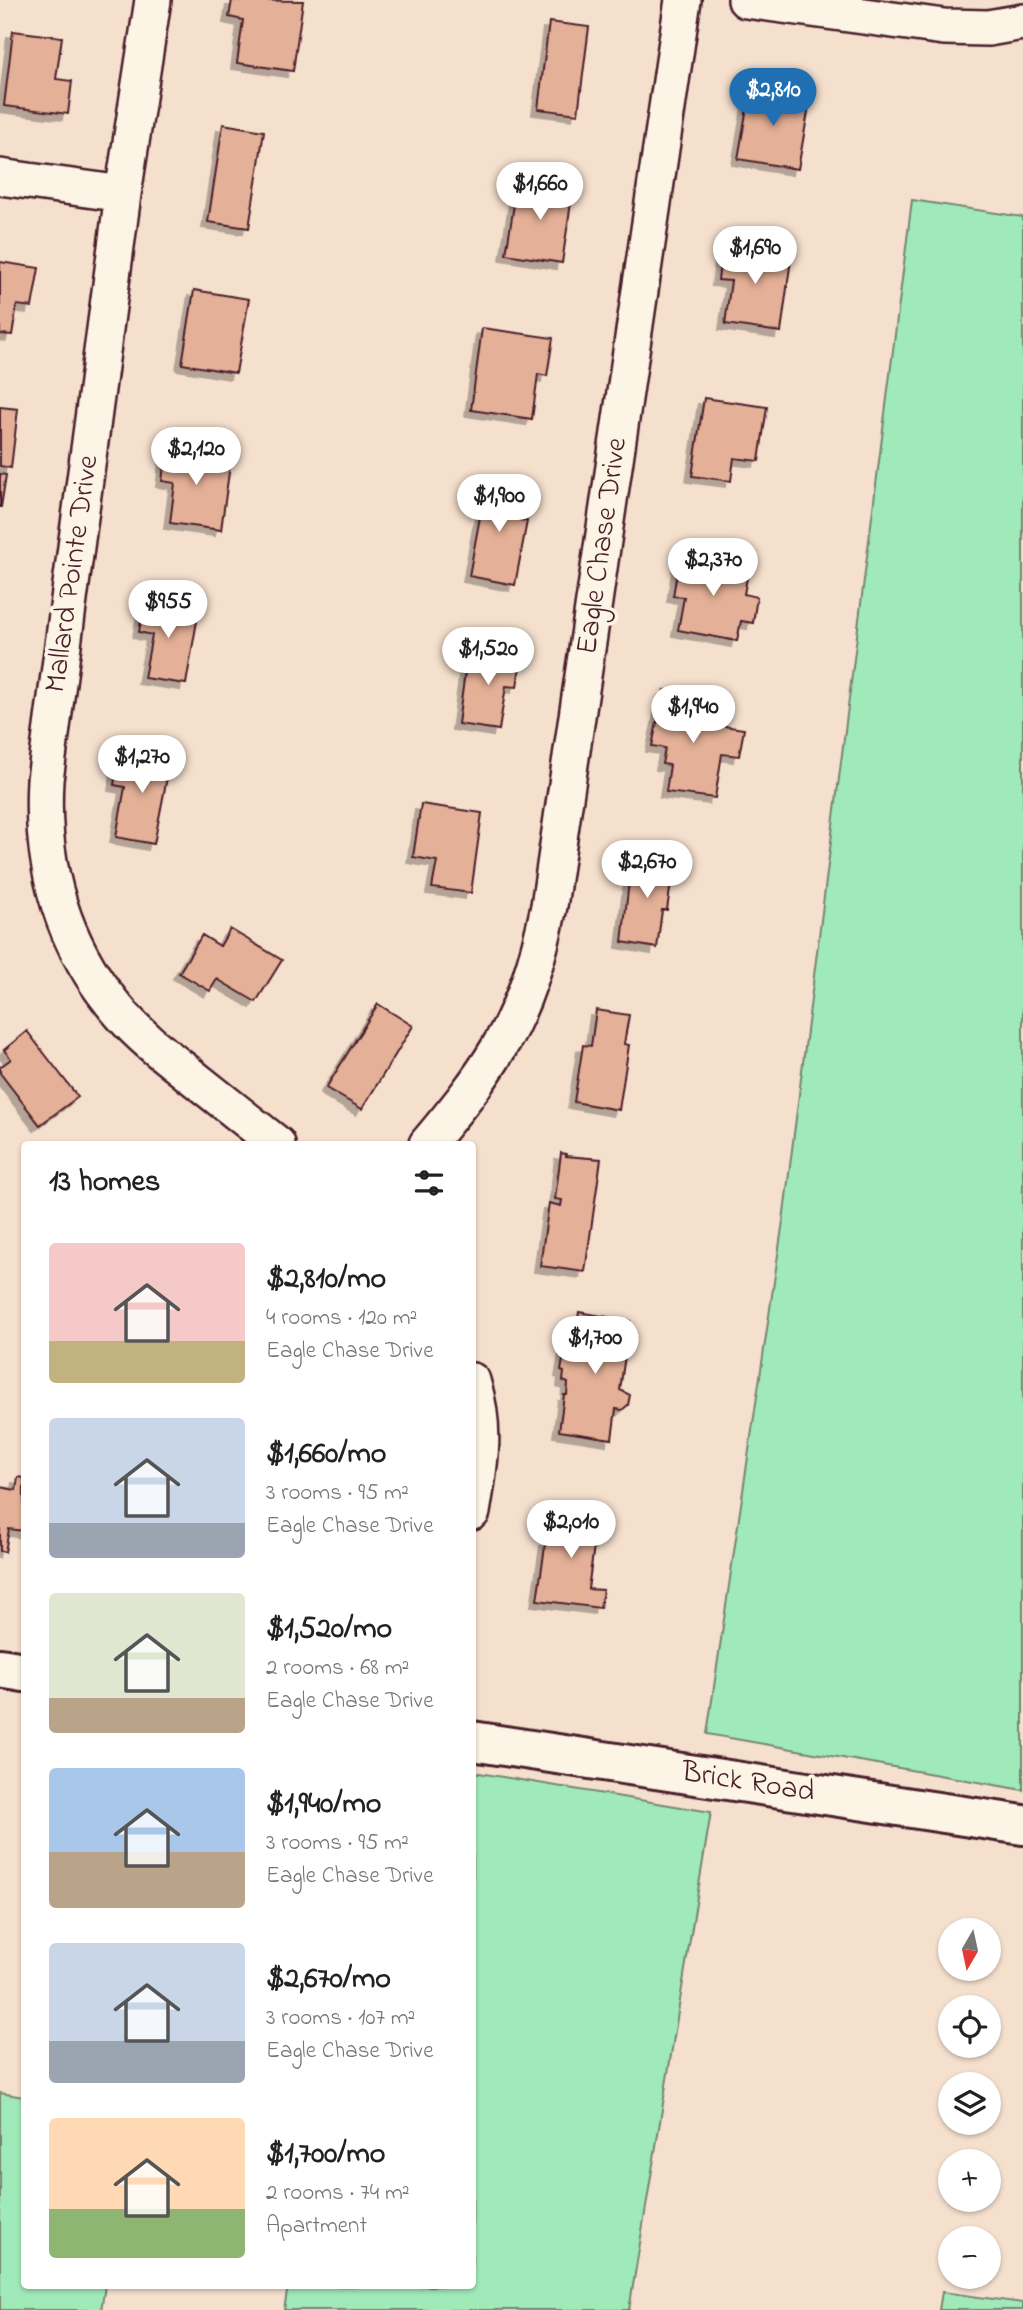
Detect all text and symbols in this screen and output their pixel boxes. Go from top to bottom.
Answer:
pin: $2,810 [716,68,830,128]
text: $2,810 [745,74,801,107]
pin: $1,660 [483,162,597,222]
text: $1,660 [512,168,568,201]
pin: $1,690 [698,226,812,286]
text: $1,690 [729,232,781,265]
pin: $2,120 [139,428,253,487]
text: $2,120 [167,433,225,466]
street label: Eagle Chase Drive [566,434,640,657]
street label: Mallard Pointe Drive [35,452,112,696]
pin: $1,900 [442,475,556,534]
text: $1,900 [473,480,525,513]
pin: $2,370 [656,538,770,598]
text: $2,370 [684,544,742,577]
pin: $955 [127,580,209,640]
text: $955 [144,586,192,619]
pin: $1,520 [431,628,545,687]
text: $1,520 [458,633,518,666]
pin: $1,940 [636,686,750,745]
text: $1,940 [667,691,719,724]
pin: $1,270 [85,736,199,795]
text: $1,270 [114,741,170,774]
pin: $2,670 [590,841,704,900]
text: $2,670 [618,846,676,879]
text: 13 homes [49,1161,160,1205]
icon: filters [410,1164,448,1202]
text: $2,810/mo [266,1258,386,1302]
icon: home [105,1271,189,1355]
text: 4 rooms · 120 m² [266,1302,417,1335]
pin: $1,700 [538,1316,652,1376]
text: $1,700 [568,1322,622,1355]
text: Eagle Chase Drive [266,1335,433,1368]
text: $1,660/mo [266,1433,386,1477]
icon: home [105,1446,189,1530]
text: 3 rooms · 95 m² [266,1477,409,1510]
pin: $2,010 [514,1500,628,1560]
text: $2,010 [543,1506,599,1539]
text: Eagle Chase Drive [266,1510,433,1543]
text: $1,520/mo [266,1608,392,1652]
icon: home [105,1621,189,1705]
text: 2 rooms · 68 m² [266,1652,409,1685]
text: Eagle Chase Drive [266,1685,433,1718]
street label: Brick Road [677,1751,818,1815]
text: $1,940/mo [266,1783,381,1827]
icon: home [105,1796,189,1880]
text: 3 rooms · 95 m² [266,1827,409,1860]
text: Eagle Chase Drive [266,1860,433,1893]
north arrow [938,1918,1001,1981]
map controls [938,1918,1001,2289]
text: $2,670/mo [266,1958,391,2002]
icon: home [105,1971,189,2055]
button: locate [938,1995,1001,2058]
text: 3 rooms · 107 m² [266,2002,415,2035]
text: Eagle Chase Drive [266,2035,433,2068]
button: layers [938,2072,1001,2135]
text: $1,700/mo [266,2133,385,2177]
icon: home [105,2146,189,2230]
button: + [938,2149,1001,2212]
text: 2 rooms · 74 m² [266,2177,410,2210]
text: Apartment [266,2210,367,2243]
button: − [938,2226,1001,2289]

